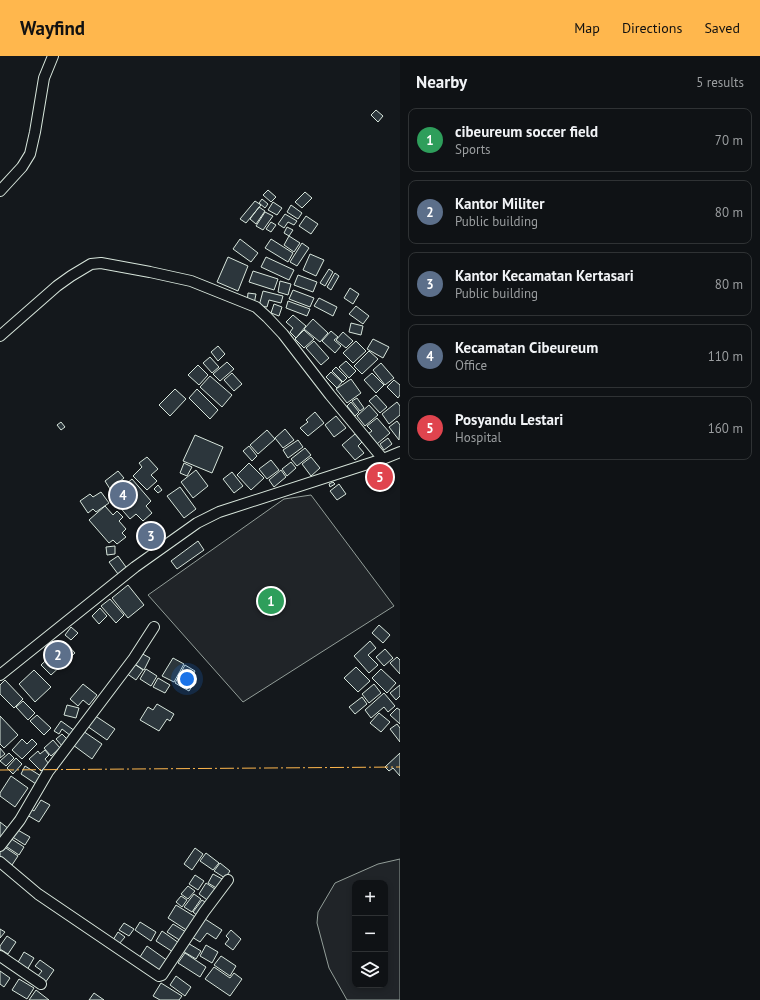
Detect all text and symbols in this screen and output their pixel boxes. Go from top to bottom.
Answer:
text: Wayfind [20,16,85,40]
text: Map [574,19,600,37]
text: Directions [622,19,682,37]
text: Saved [704,19,740,37]
text: Nearby [416,71,467,93]
text: 5 results [696,74,744,91]
text: cibeureum soccer field [455,122,598,141]
text: 1 [426,132,434,149]
text: 70 m [715,132,743,149]
text: Sports [455,141,491,158]
text: Kantor Militer [455,194,544,213]
text: 2 [426,204,434,221]
text: 80 m [715,204,743,221]
text: Public building [455,213,538,230]
text: Kantor Kecamatan Kertasari [455,266,634,285]
text: 3 [426,276,434,293]
text: 80 m [715,276,743,293]
text: Public building [455,285,538,302]
text: Kecamatan Cibeureum [455,338,598,357]
text: 4 [426,348,434,365]
text: 110 m [708,348,743,365]
text: Office [455,357,487,374]
text: Posyandu Lestari [455,410,563,429]
text: 5 [426,420,434,437]
text: 160 m [708,420,743,437]
text: Hospital [455,429,501,446]
pin: 5 [367,462,393,492]
pin: 4 [110,480,136,510]
pin: 3 [138,521,164,551]
pin: 1 [258,586,284,616]
pin: 2 [45,640,71,670]
your location [177,669,197,689]
map controls [352,880,388,988]
button: + [352,880,388,916]
button: − [352,916,388,952]
button: layers [352,952,388,988]

